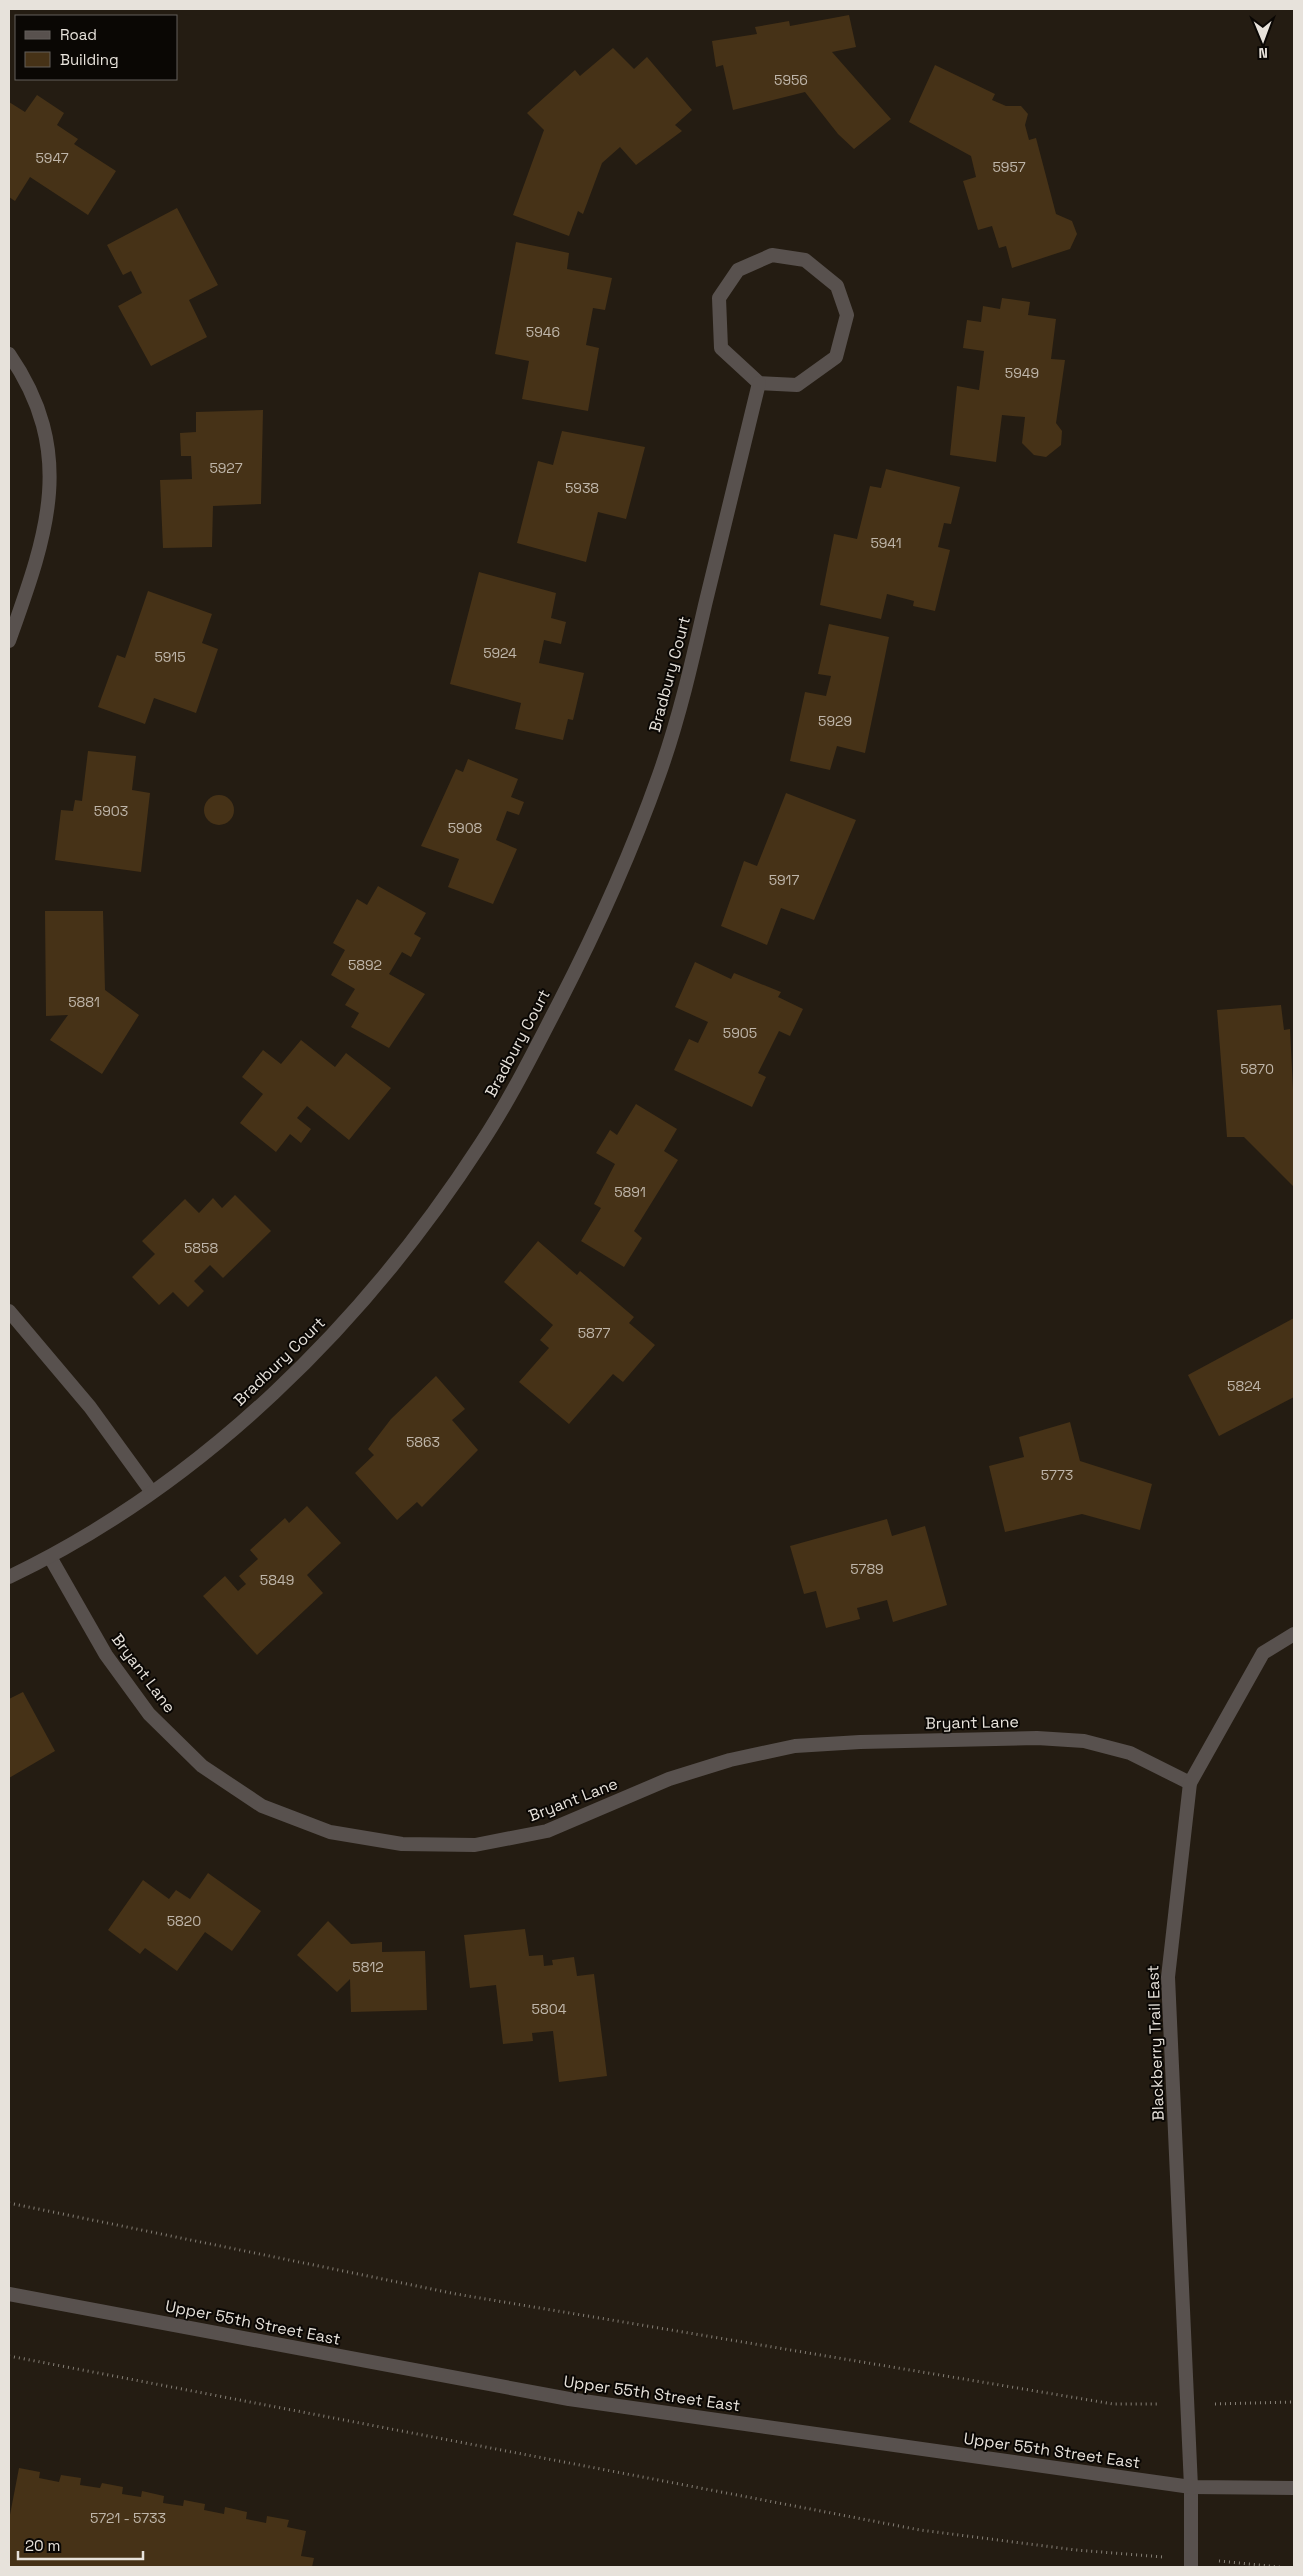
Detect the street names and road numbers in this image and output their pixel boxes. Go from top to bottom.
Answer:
street label: Bradbury Court [644,614,695,734]
street label: Bradbury Court [480,986,555,1101]
street label: Bradbury Court [229,1312,329,1410]
street label: Bryant Lane [107,1629,180,1717]
street label: Bryant Lane [925,1711,1019,1734]
street label: Bryant Lane [526,1773,621,1826]
street label: Blackberry Trail East [1142,1965,1169,2121]
street label: Upper 55th Street East [163,2295,342,2350]
street label: Upper 55th Street East [562,2371,742,2416]
street label: Upper 55th Street East [962,2428,1142,2473]

